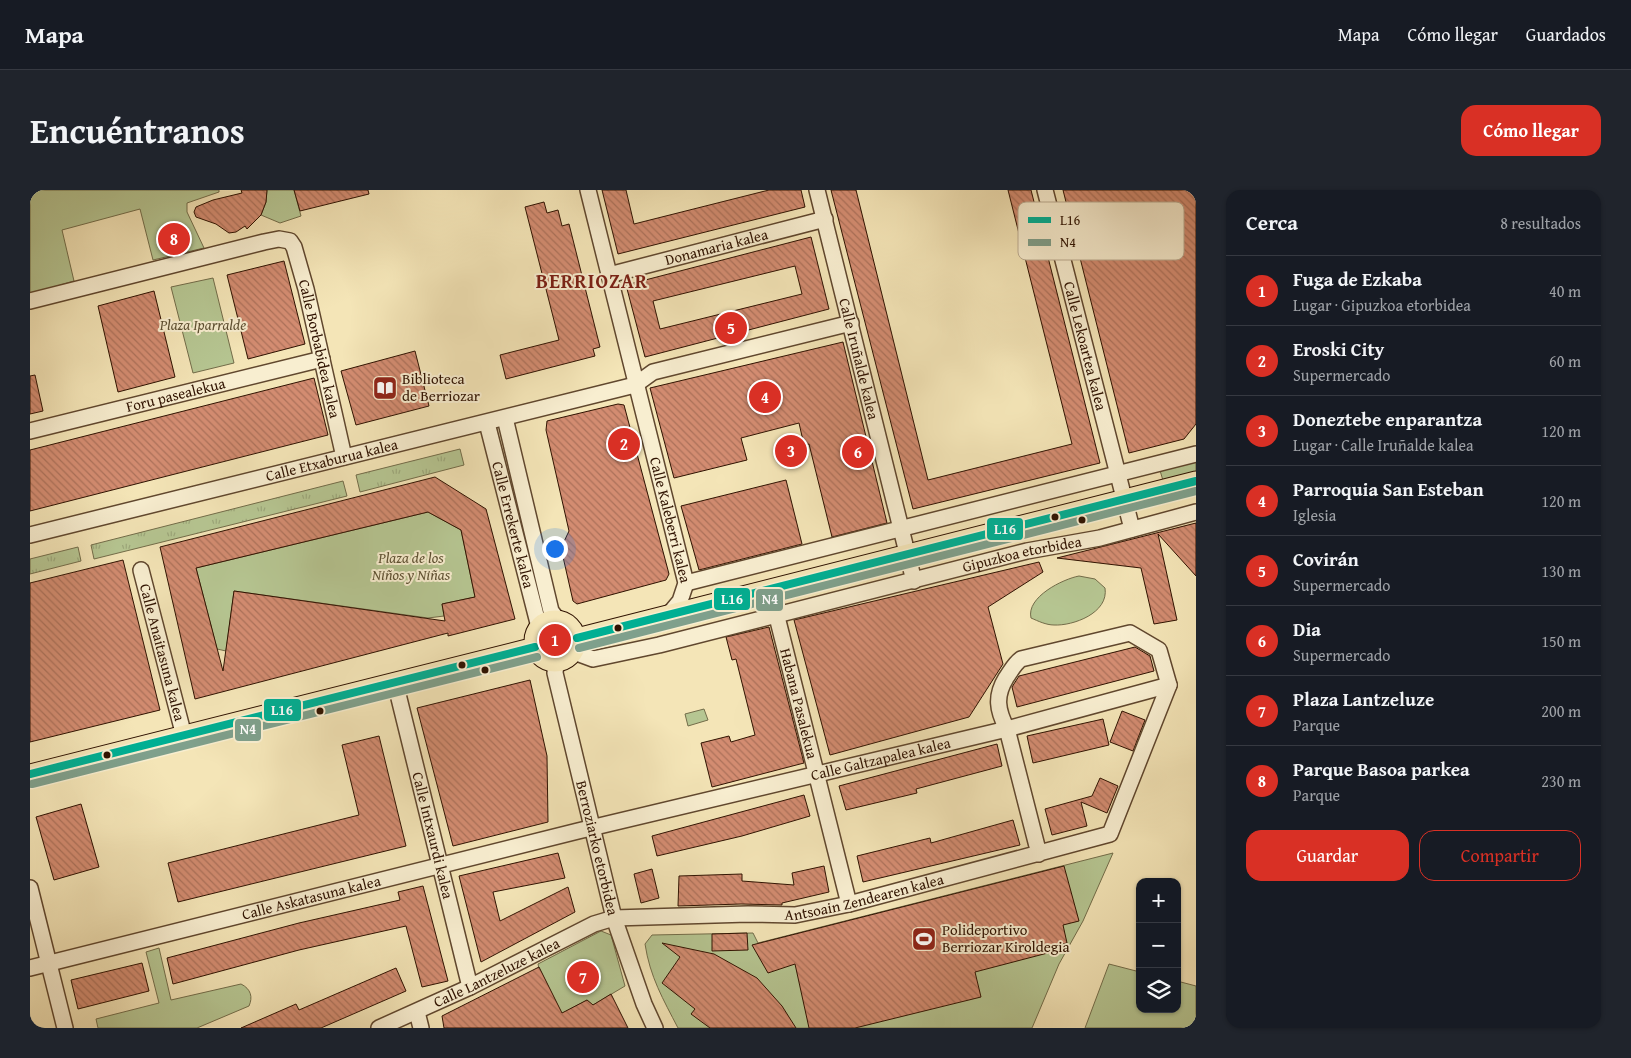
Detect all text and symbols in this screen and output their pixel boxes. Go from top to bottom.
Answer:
text: Mapa [25,17,84,52]
text: Mapa [1338,21,1380,48]
text: Cómo llegar [1408,21,1498,48]
text: Guardados [1526,21,1606,48]
text: Encuéntranos [30,105,245,156]
button: Cómo llegar [1461,105,1601,156]
legend [1018,202,1184,260]
text: Cerca [1246,207,1298,238]
text: L16 [1060,210,1081,230]
text: 8 resultados [1500,211,1581,235]
pin: 8 [158,220,190,258]
street label: Donamaria kalea [663,223,770,270]
text: N4 [1060,232,1076,252]
text: Fuga de Ezkaba [1293,265,1422,293]
district label: BERRIOZAR [536,266,648,295]
street label: Calle Borbabidea kalea [294,277,346,420]
street label: Calle Lekoartea kalea [1059,279,1112,413]
text: 1 [1258,279,1266,303]
text: 40 m [1549,279,1581,303]
text: Lugar · Gipuzkoa etorbidea [1293,293,1471,317]
street label: Calle Iruñalde kalea [834,296,885,422]
pin: 5 [715,309,747,347]
park label: Plaza Iparralde [159,314,246,335]
text: Eroski City [1293,335,1384,363]
text: 2 [1258,349,1266,373]
text: 60 m [1549,349,1581,373]
text: Supermercado [1293,363,1391,387]
place label: Biblioteca de Berriozar [402,368,480,406]
street label: Foru pasealekua [124,372,227,417]
library icon: Biblioteca de Berriozar [372,375,398,401]
pin: 4 [749,378,781,416]
text: Doneztebe enparantza [1293,405,1482,433]
text: 3 [1258,419,1266,443]
text: 120 m [1541,419,1581,443]
pin: 2 [608,425,640,463]
pin: 3 [775,432,807,470]
street label: Calle Etxaburua kalea [264,433,400,486]
pin: 6 [842,433,874,471]
text: Lugar · Calle Iruñalde kalea [1293,433,1474,457]
street label: Calle Kaleberri kalea [645,455,697,585]
street label: Calle Errekerte kalea [487,459,540,590]
text: Parroquia San Esteban [1293,475,1484,503]
text: 4 [1258,489,1266,513]
text: 120 m [1541,489,1581,513]
text: Iglesia [1293,503,1336,527]
unlabelled marker [1050,512,1060,522]
unlabelled marker [1077,515,1087,525]
line badge: L16 [986,517,1024,541]
text: L16 [994,519,1016,539]
street label: Gipuzkoa etorbidea [960,530,1083,577]
your location [542,536,568,562]
text: Covirán [1293,545,1359,573]
park label: Plaza de los Niños y Niñas [372,547,451,585]
text: 5 [1258,559,1266,583]
text: 130 m [1541,559,1581,583]
text: Supermercado [1293,573,1391,597]
street label: Calle Anaitasuna kalea [135,581,191,723]
line badge: L16 [713,587,751,611]
line badge: N4 [755,588,784,612]
text: L16 [721,589,743,609]
text: N4 [762,589,778,609]
text: Dia [1293,615,1321,643]
pin: 1 [539,621,571,659]
unlabelled marker [613,623,623,633]
text: 6 [1258,629,1266,653]
text: 150 m [1541,629,1581,653]
text: Supermercado [1293,643,1391,667]
street label: Habana Pasalekua [775,646,823,761]
unlabelled marker [457,660,467,670]
unlabelled marker [480,665,490,675]
text: Plaza Lantzeluze [1293,685,1434,713]
line badge: L16 [263,698,302,722]
text: 7 [1258,699,1266,723]
text: 200 m [1541,699,1581,723]
text: L16 [271,700,293,720]
unlabelled marker [315,706,325,716]
text: Parque [1293,713,1340,737]
line badge: N4 [234,718,262,742]
text: N4 [240,719,256,739]
street label: Calle Galtzapalea kalea [809,732,953,785]
unlabelled marker [102,750,112,760]
text: Parque Basoa parkea [1293,755,1470,783]
text: 8 [1258,769,1266,793]
text: 230 m [1541,769,1581,793]
street label: Calle Intxaurdi kalea [408,770,459,901]
street label: Berroziarko etorbidea [571,778,624,917]
text: Parque [1293,783,1340,807]
button: Guardar [1246,830,1409,881]
button: Compartir [1419,830,1581,881]
street label: Antsoain Zendearen kalea [784,868,946,925]
street label: Calle Askatasuna kalea [240,870,383,925]
map controls [1136,878,1181,1013]
button: + [1136,878,1181,923]
place label: Polideportivo Berriozar Kiroldegia [942,919,1070,957]
button: − [1136,923,1181,968]
sports icon: Polideportivo Berriozar Kiroldegia [911,926,937,952]
street label: Calle Lantzeluze kalea [430,932,563,1012]
pin: 7 [567,958,599,996]
button: layers [1136,968,1181,1013]

